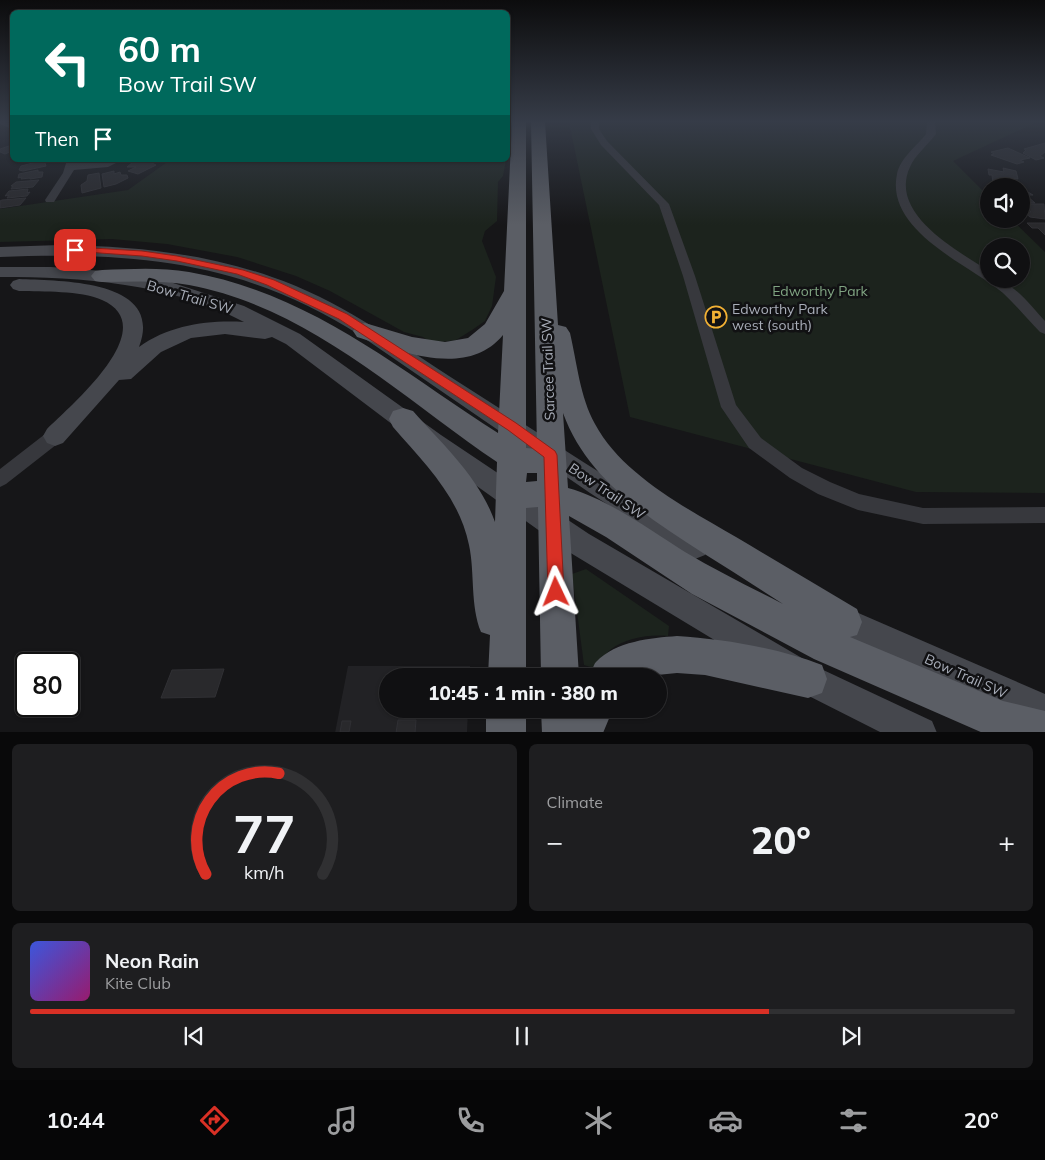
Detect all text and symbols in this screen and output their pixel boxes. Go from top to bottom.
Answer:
text: 60 m [118,27,201,71]
icon: left [35,30,100,95]
text: Bow Trail SW [118,70,257,98]
icon: arrive [89,125,117,153]
text: Then [35,127,79,151]
map controls [980,178,1030,288]
button: sound [980,178,1030,228]
pin [54,229,96,271]
icon: arrive [61,236,89,264]
button: search [980,238,1030,288]
street label: Bow Trail SW [145,276,235,318]
park label: Edworthy Park [772,282,869,300]
place label: Edworthy Park west (south) [732,300,828,334]
parking icon: Edworthy Park west (south) [704,305,728,329]
street label: Sarcee Trail SW [537,317,559,421]
street label: Bow Trail SW [565,459,649,523]
position arrow [529,565,581,617]
street label: Bow Trail SW [922,650,1010,702]
speed limit sign: 80 [15,652,80,717]
text: 10:45 · 1 min · 380 m [428,681,618,705]
text: Climate [547,792,603,812]
text: 77 [233,801,295,866]
text: 20° [751,816,811,864]
text: − [547,824,563,859]
text: + [998,824,1015,859]
text: km/h [244,861,284,883]
text: Neon Rain [105,949,199,973]
text: Kite Club [105,973,171,993]
icon: previous [180,1022,208,1050]
icon: pause [508,1022,536,1050]
icon: next [837,1022,865,1050]
icon: directions [197,1103,232,1138]
icon: music [325,1103,360,1138]
icon: phone [453,1103,488,1138]
icon: climate [581,1103,616,1138]
icon: car [708,1103,743,1138]
icon: filters [836,1103,871,1138]
text: 10:44 [46,1106,105,1134]
text: 20° [964,1106,999,1134]

